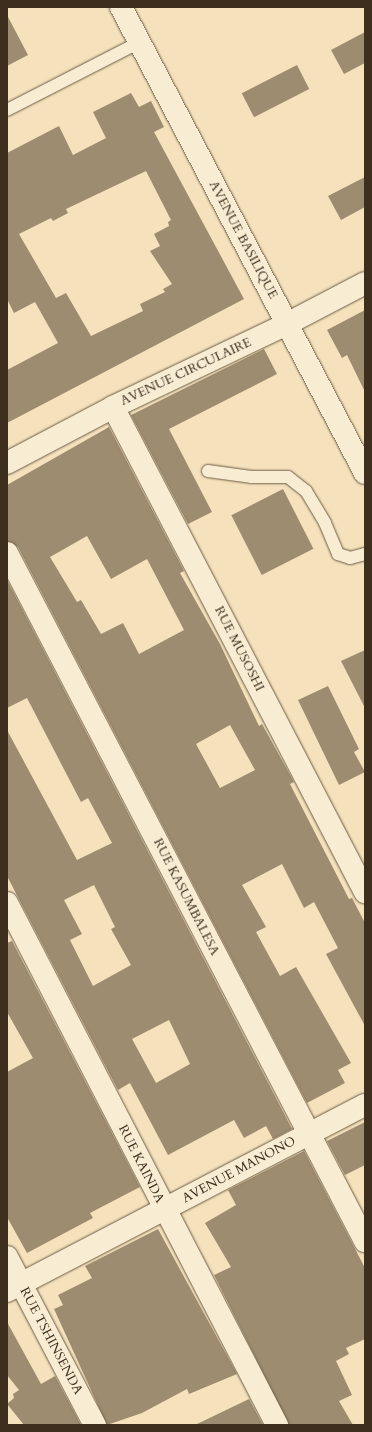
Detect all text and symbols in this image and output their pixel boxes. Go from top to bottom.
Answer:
street label: AVENUE BASILIQUE [205,178,281,302]
street label: AVENUE CIRCULAIRE [118,335,254,409]
street label: RUE MUSOSHI [211,604,267,694]
street label: RUE KASUMBALESA [150,836,222,958]
street label: RUE KAINDA [115,1122,167,1206]
street label: AVENUE MANONO [180,1133,298,1207]
street label: RUE TSHINSENDA [16,1285,86,1397]

